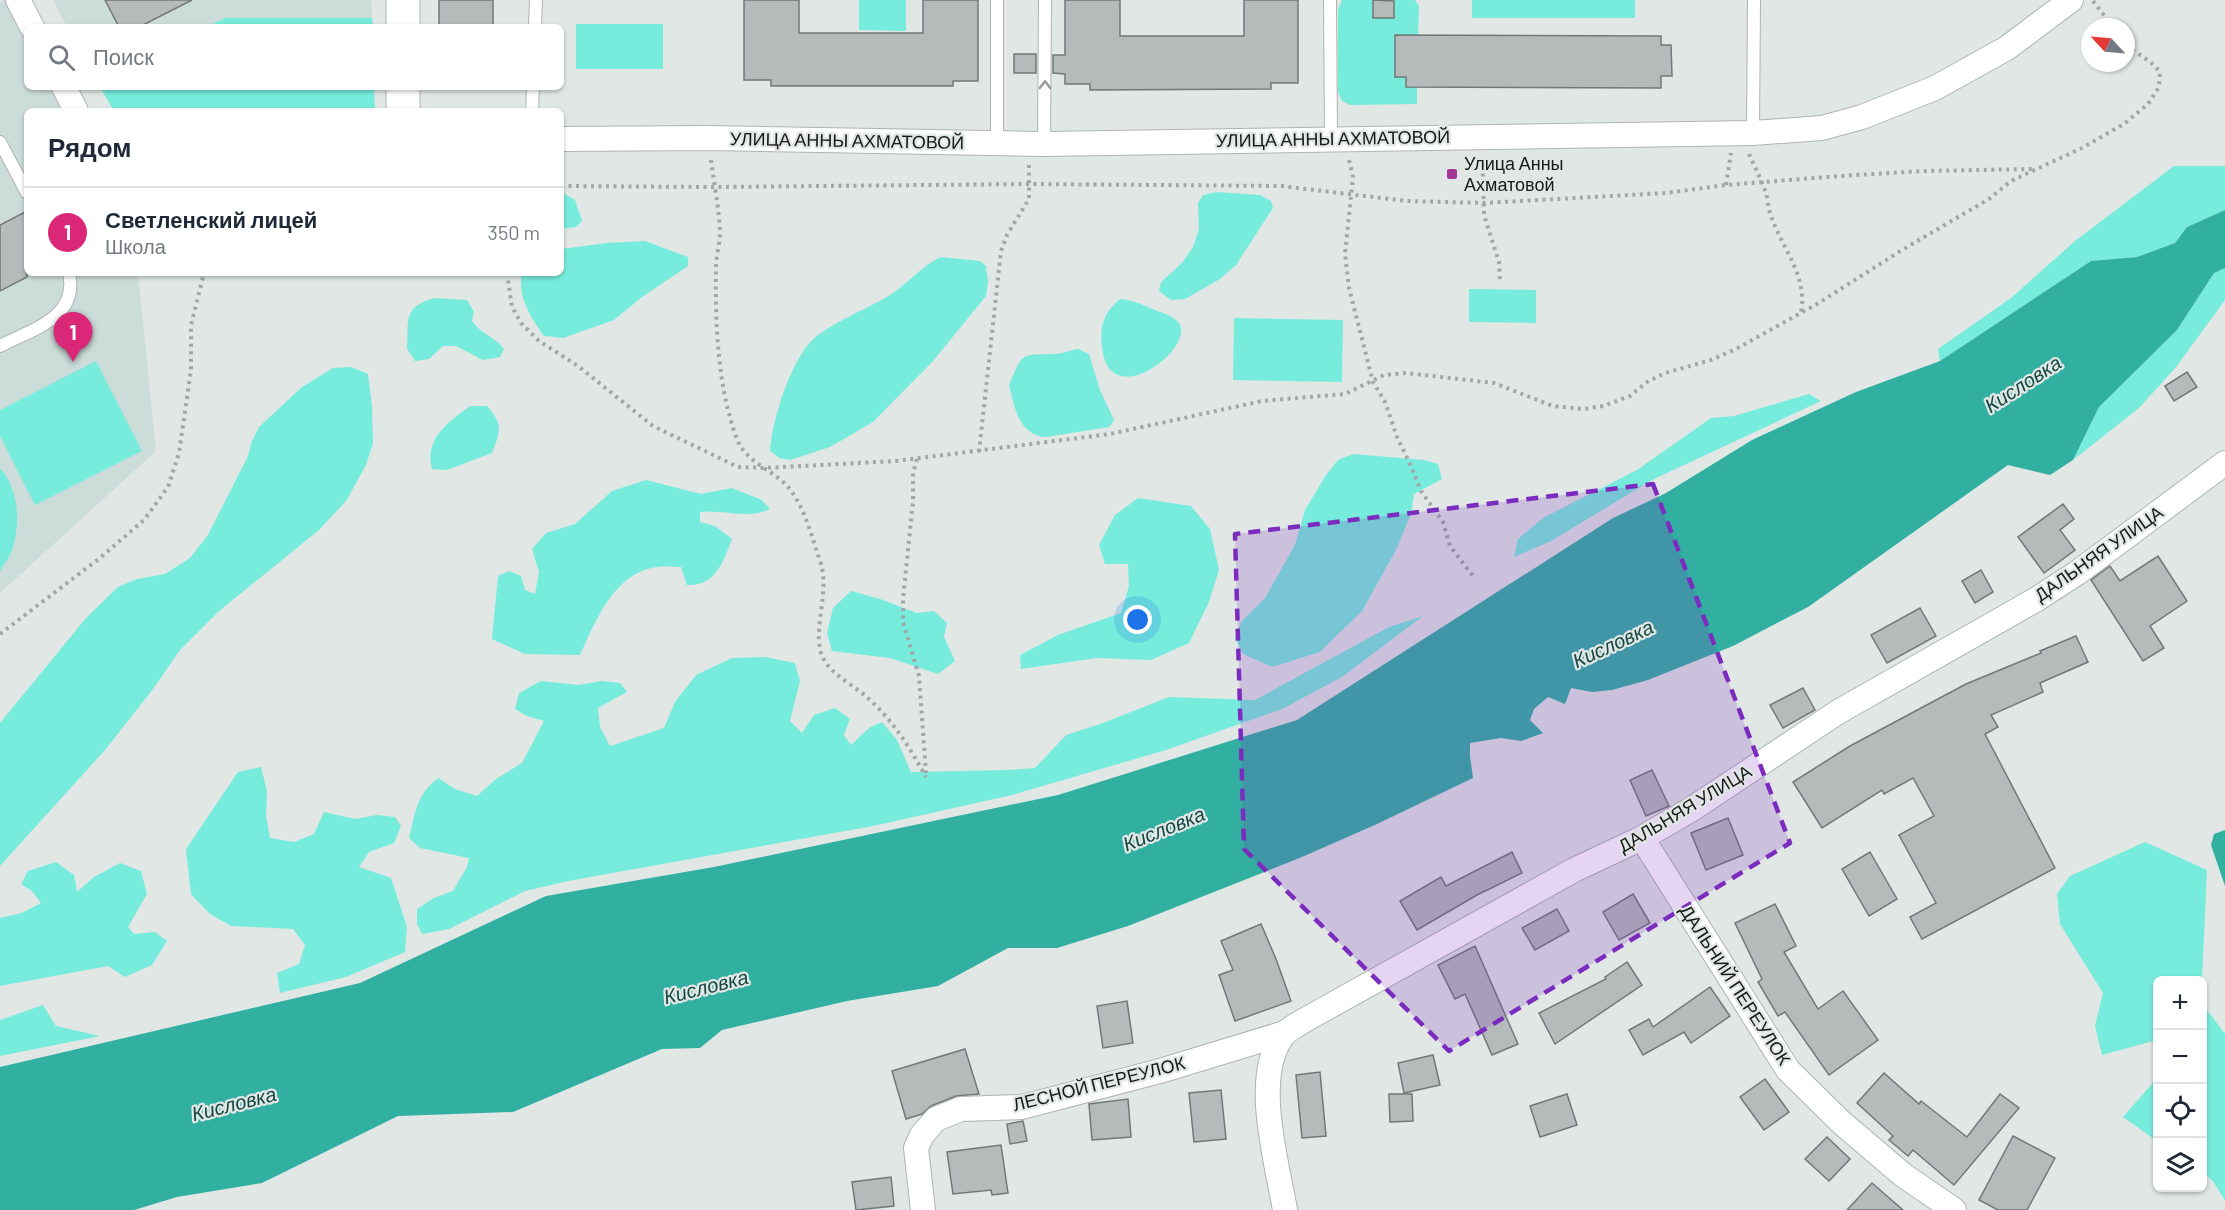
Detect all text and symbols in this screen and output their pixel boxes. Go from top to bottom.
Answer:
north arrow [2081,18,2135,72]
search box [24,24,564,90]
icon: search [45,41,78,74]
text: Поиск [93,43,154,69]
one-way arrow [1039,81,1051,90]
street label: УЛИЦА АННЫ АХМАТОВОЙ [1216,125,1450,151]
street label: УЛИЦА АННЫ АХМАТОВОЙ [730,127,964,153]
text: Рядом [48,131,131,162]
place label: Улица Анны Ахматовой [1464,152,1564,195]
marker: Улица Анны Ахматовой [1445,167,1459,181]
text: Светленский лицей [105,206,317,232]
text: 1 [64,220,71,244]
text: 350 m [488,220,540,244]
text: Школа [105,234,166,258]
pin: 1 [54,312,92,362]
water label: Кисловка [1980,350,2065,417]
street label: ДАЛЬНЯЯ УЛИЦА [2030,501,2167,606]
your location [1123,605,1152,634]
water label: Кисловка [1568,614,1657,672]
street label: ДАЛЬНЯЯ УЛИЦА [1614,760,1755,857]
water label: Кисловка [1119,801,1208,855]
street label: ДАЛЬНИЙ ПЕРЕУЛОК [1676,900,1796,1069]
water label: Кисловка [661,964,751,1008]
map controls [2153,976,2207,1192]
button: + [2153,976,2207,1030]
button: − [2153,1030,2207,1084]
street label: ЛЕСНОЙ ПЕРЕУЛОК [1010,1051,1188,1115]
water label: Кисловка [189,1081,279,1125]
button: locate [2153,1084,2207,1138]
button: layers [2153,1138,2207,1192]

